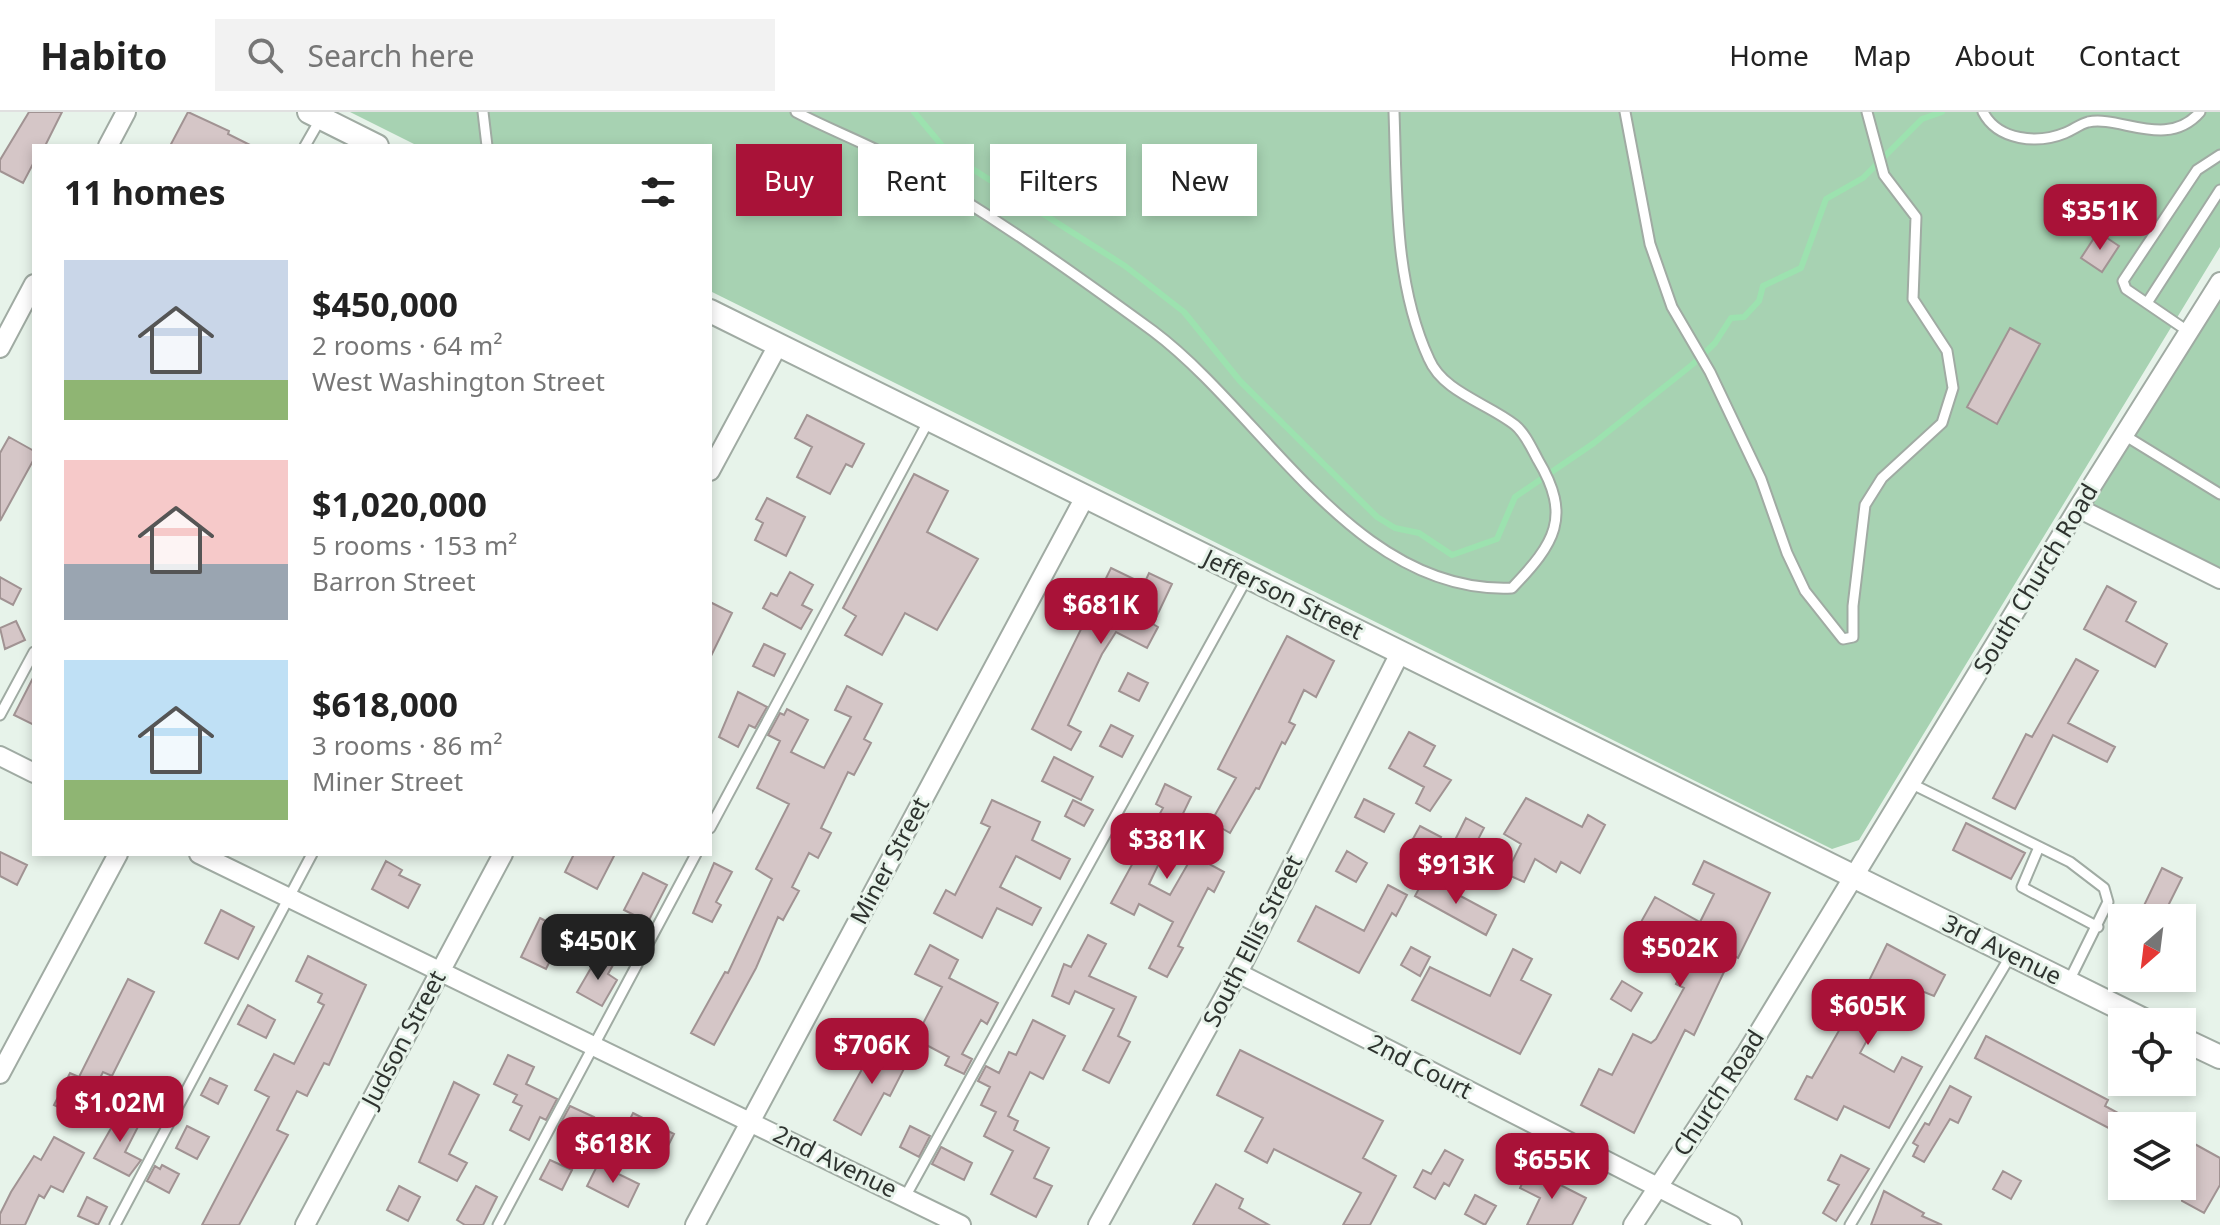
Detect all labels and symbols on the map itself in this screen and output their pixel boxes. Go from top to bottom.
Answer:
pin: $351K [2044,184,2156,252]
street label: South Church Road [1965,477,2105,680]
street label: Jefferson Street [1196,540,1369,647]
pin: $681K [1045,578,1157,646]
street label: Miner Street [841,791,936,930]
pin: $381K [1111,813,1223,881]
pin: $913K [1400,838,1512,906]
street label: South Ellis Street [1194,848,1309,1032]
north arrow [2108,904,2196,992]
street label: 3rd Avenue [1938,906,2068,992]
pin: $450K [542,914,654,982]
pin: $502K [1624,921,1736,989]
street label: Judson Street [352,964,453,1114]
pin: $605K [1812,979,1924,1047]
pin: $706K [816,1018,928,1086]
street label: Church Road [1665,1023,1771,1162]
street label: 2nd Court [1363,1025,1479,1106]
pin: $1.02M [55,1076,185,1144]
street label: 2nd Avenue [768,1116,903,1205]
pin: $618K [557,1117,669,1185]
pin: $655K [1496,1133,1608,1201]

